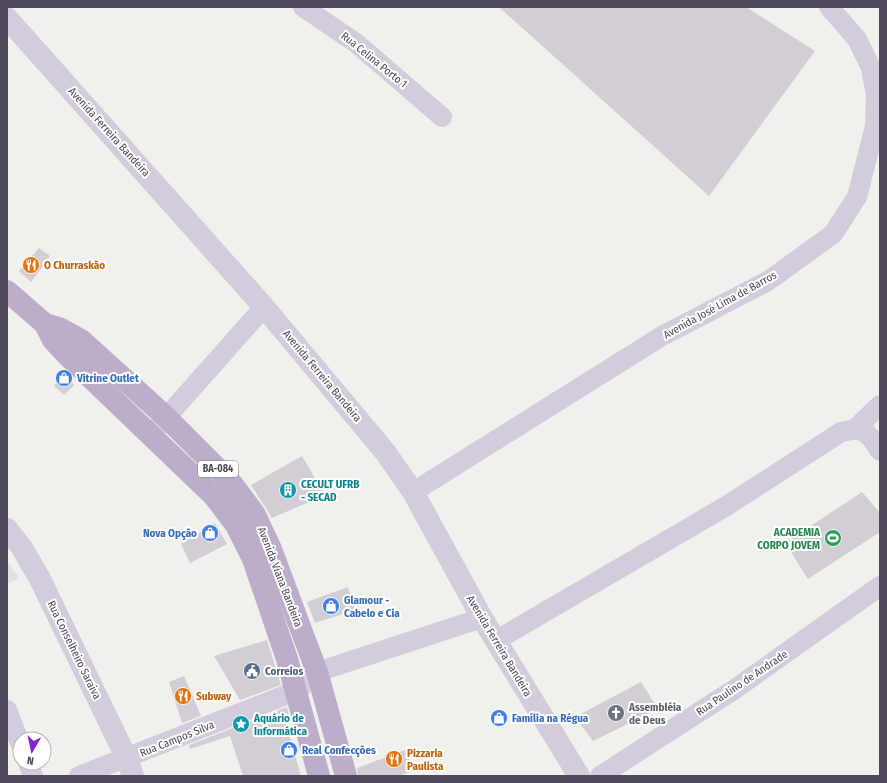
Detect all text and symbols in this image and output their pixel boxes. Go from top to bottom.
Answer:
street label: Rua Celina Porto 1 [338,29,410,91]
street label: Avenida Ferreira Bandeira [65,85,153,179]
restaurant icon: O Churraskão [21,255,41,275]
place label: O Churraskão [44,259,105,272]
street label: Avenida José Lima de Barros [661,268,779,342]
street label: Avenida Ferreira Bandeira [280,328,364,424]
shop icon: Vitrine Outlet [54,368,74,388]
place label: Vitrine Outlet [76,372,139,385]
road number: BA-084 [198,461,238,477]
place label: CECULT UFRB - SECAD [301,478,359,504]
building icon: CECULT UFRB - SECAD [278,480,298,500]
shop icon: Nova Opção [200,523,220,543]
street label: Avenida Viana Bandeira [255,525,305,629]
place label: ACADEMIA CORPO JOVEM [757,526,821,552]
place label: Nova Opção [143,527,197,540]
sports icon: ACADEMIA CORPO JOVEM [823,528,843,548]
street label: Avenida Ferreira Bandeira [464,593,534,699]
place label: Glamour - Cabelo e Cia [344,594,400,620]
shop icon: Glamour - Cabelo e Cia [321,596,341,616]
street label: Rua Conselheiro Saraiva [44,598,104,702]
street label: Rua Paulino de Andrade [694,648,790,718]
public building icon: Correios [242,661,262,681]
place label: Correios [265,665,303,678]
restaurant icon: Subway [173,686,193,706]
place label: Subway [196,690,232,703]
place label: Assembléia de Deus [628,701,682,727]
church icon: Assembléia de Deus [606,703,626,723]
shop icon: Família na Régua [489,708,509,728]
place label: Aquário de Informática [253,712,307,738]
place label: Família na Régua [512,712,589,725]
place icon: Aquário de Informática [231,714,251,734]
street label: Rua Campos Silva [138,718,216,760]
north arrow [12,731,52,771]
shop icon: Real Confecções [279,740,299,760]
place label: Real Confecções [302,744,376,757]
place label: Pizzaria Paulista [407,747,444,773]
restaurant icon: Pizzaria Paulista [384,749,404,769]
text: N [26,753,35,767]

